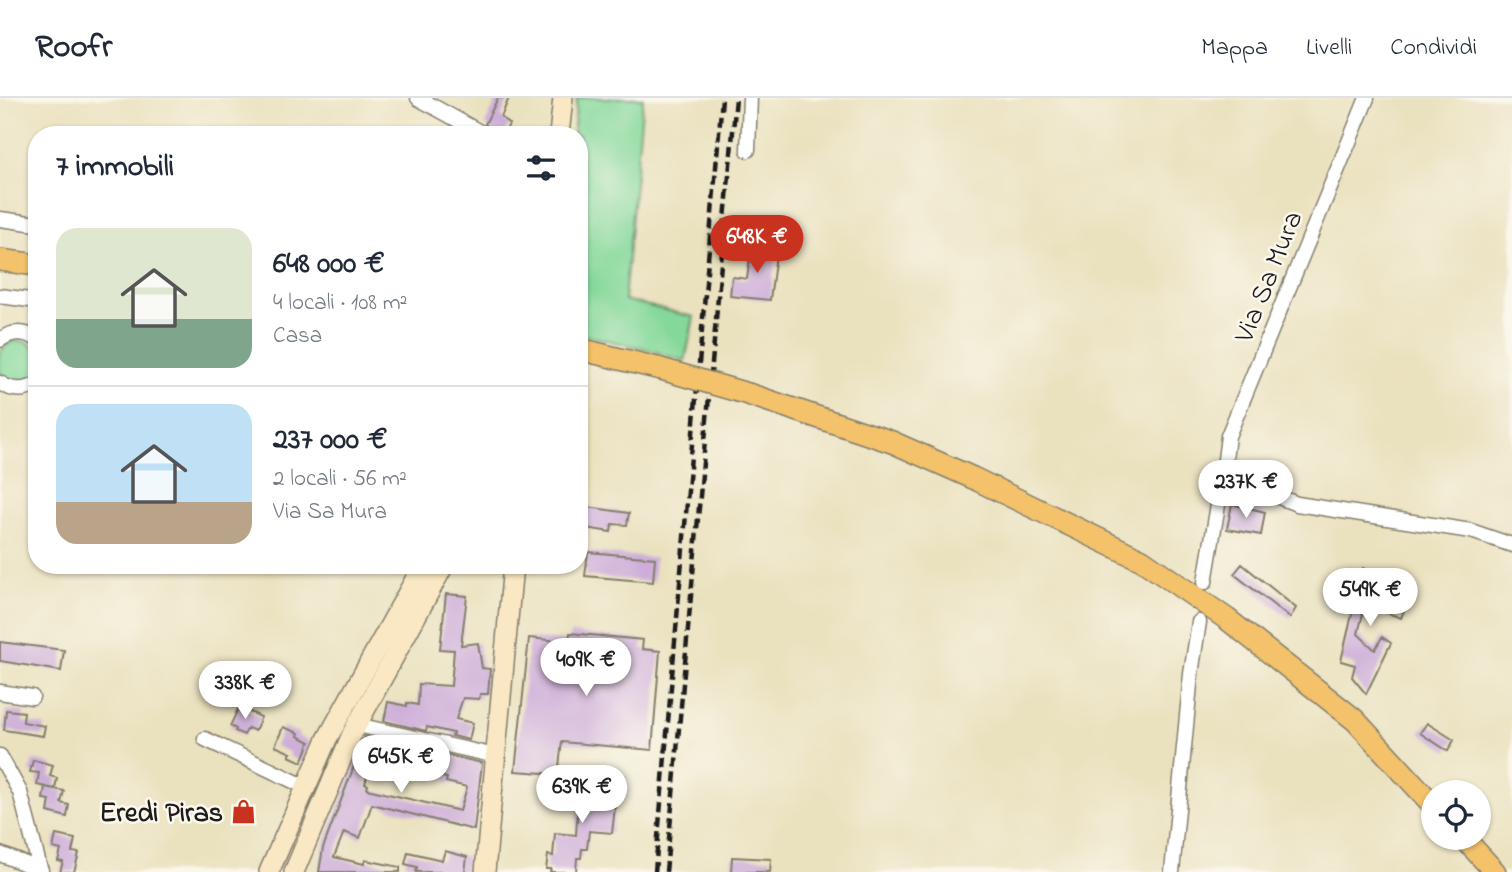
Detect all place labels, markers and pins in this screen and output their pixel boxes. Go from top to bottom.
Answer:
pin: 648K € [700,216,814,275]
pin: 237K € [1189,460,1303,520]
pin: 549K € [1313,568,1427,628]
pin: 409K € [529,638,643,698]
pin: 338K € [188,662,302,721]
pin: 645K € [344,736,458,795]
pin: 639K € [525,766,639,825]
place label: Eredi Piras [99,794,223,835]
shop icon: Eredi Piras [229,797,257,825]

